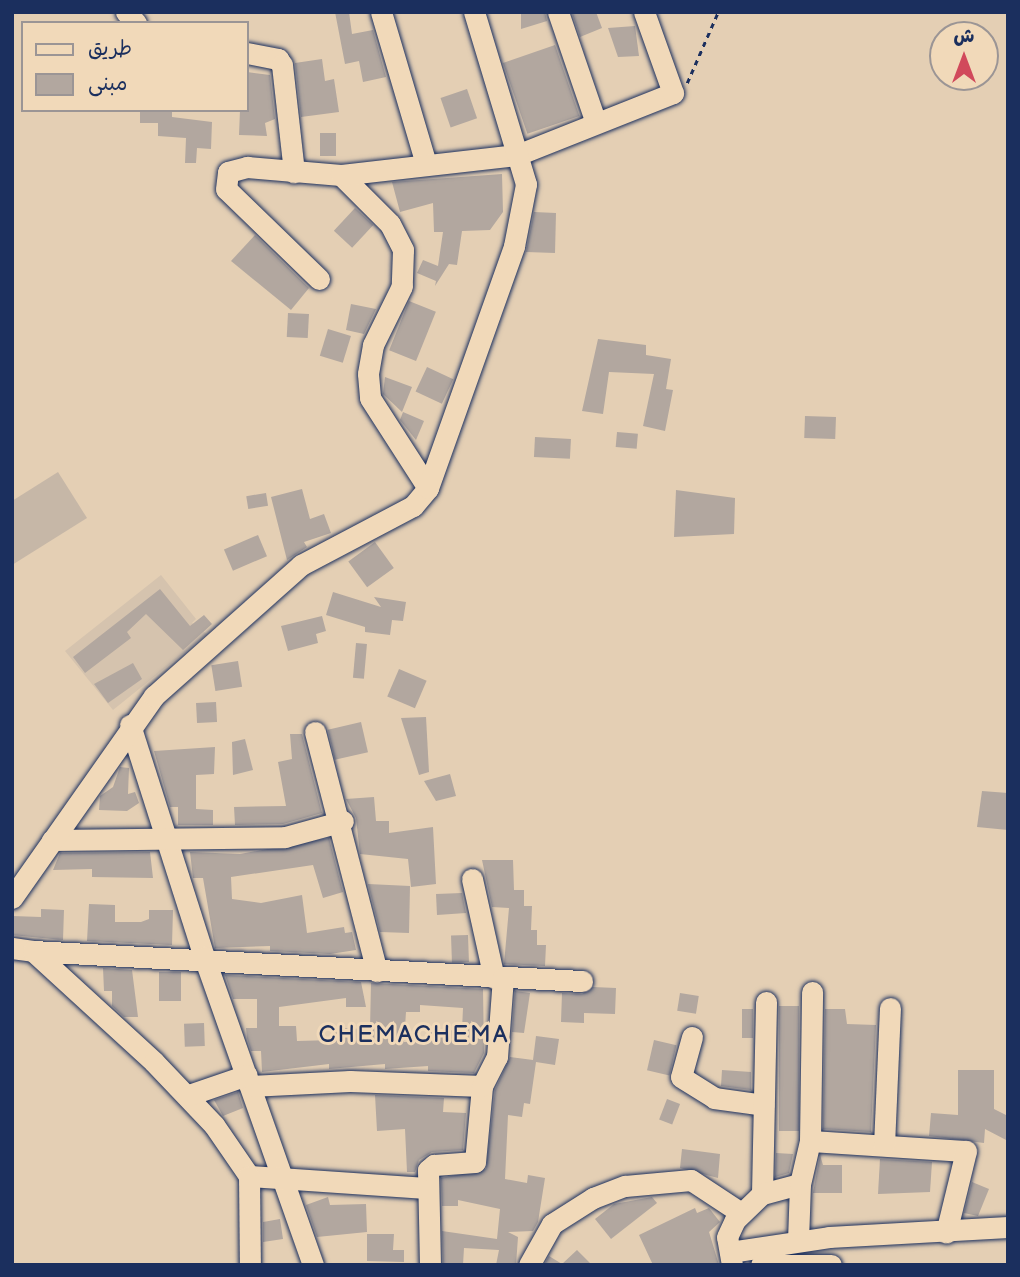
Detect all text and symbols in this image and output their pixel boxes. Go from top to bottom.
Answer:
legend [21,21,248,112]
north arrow [929,21,999,91]
text: ش [954,25,974,48]
text: طريق [88,36,132,61]
text: مبنى [88,71,127,96]
district label: CHEMACHEMA [320,1021,508,1049]

